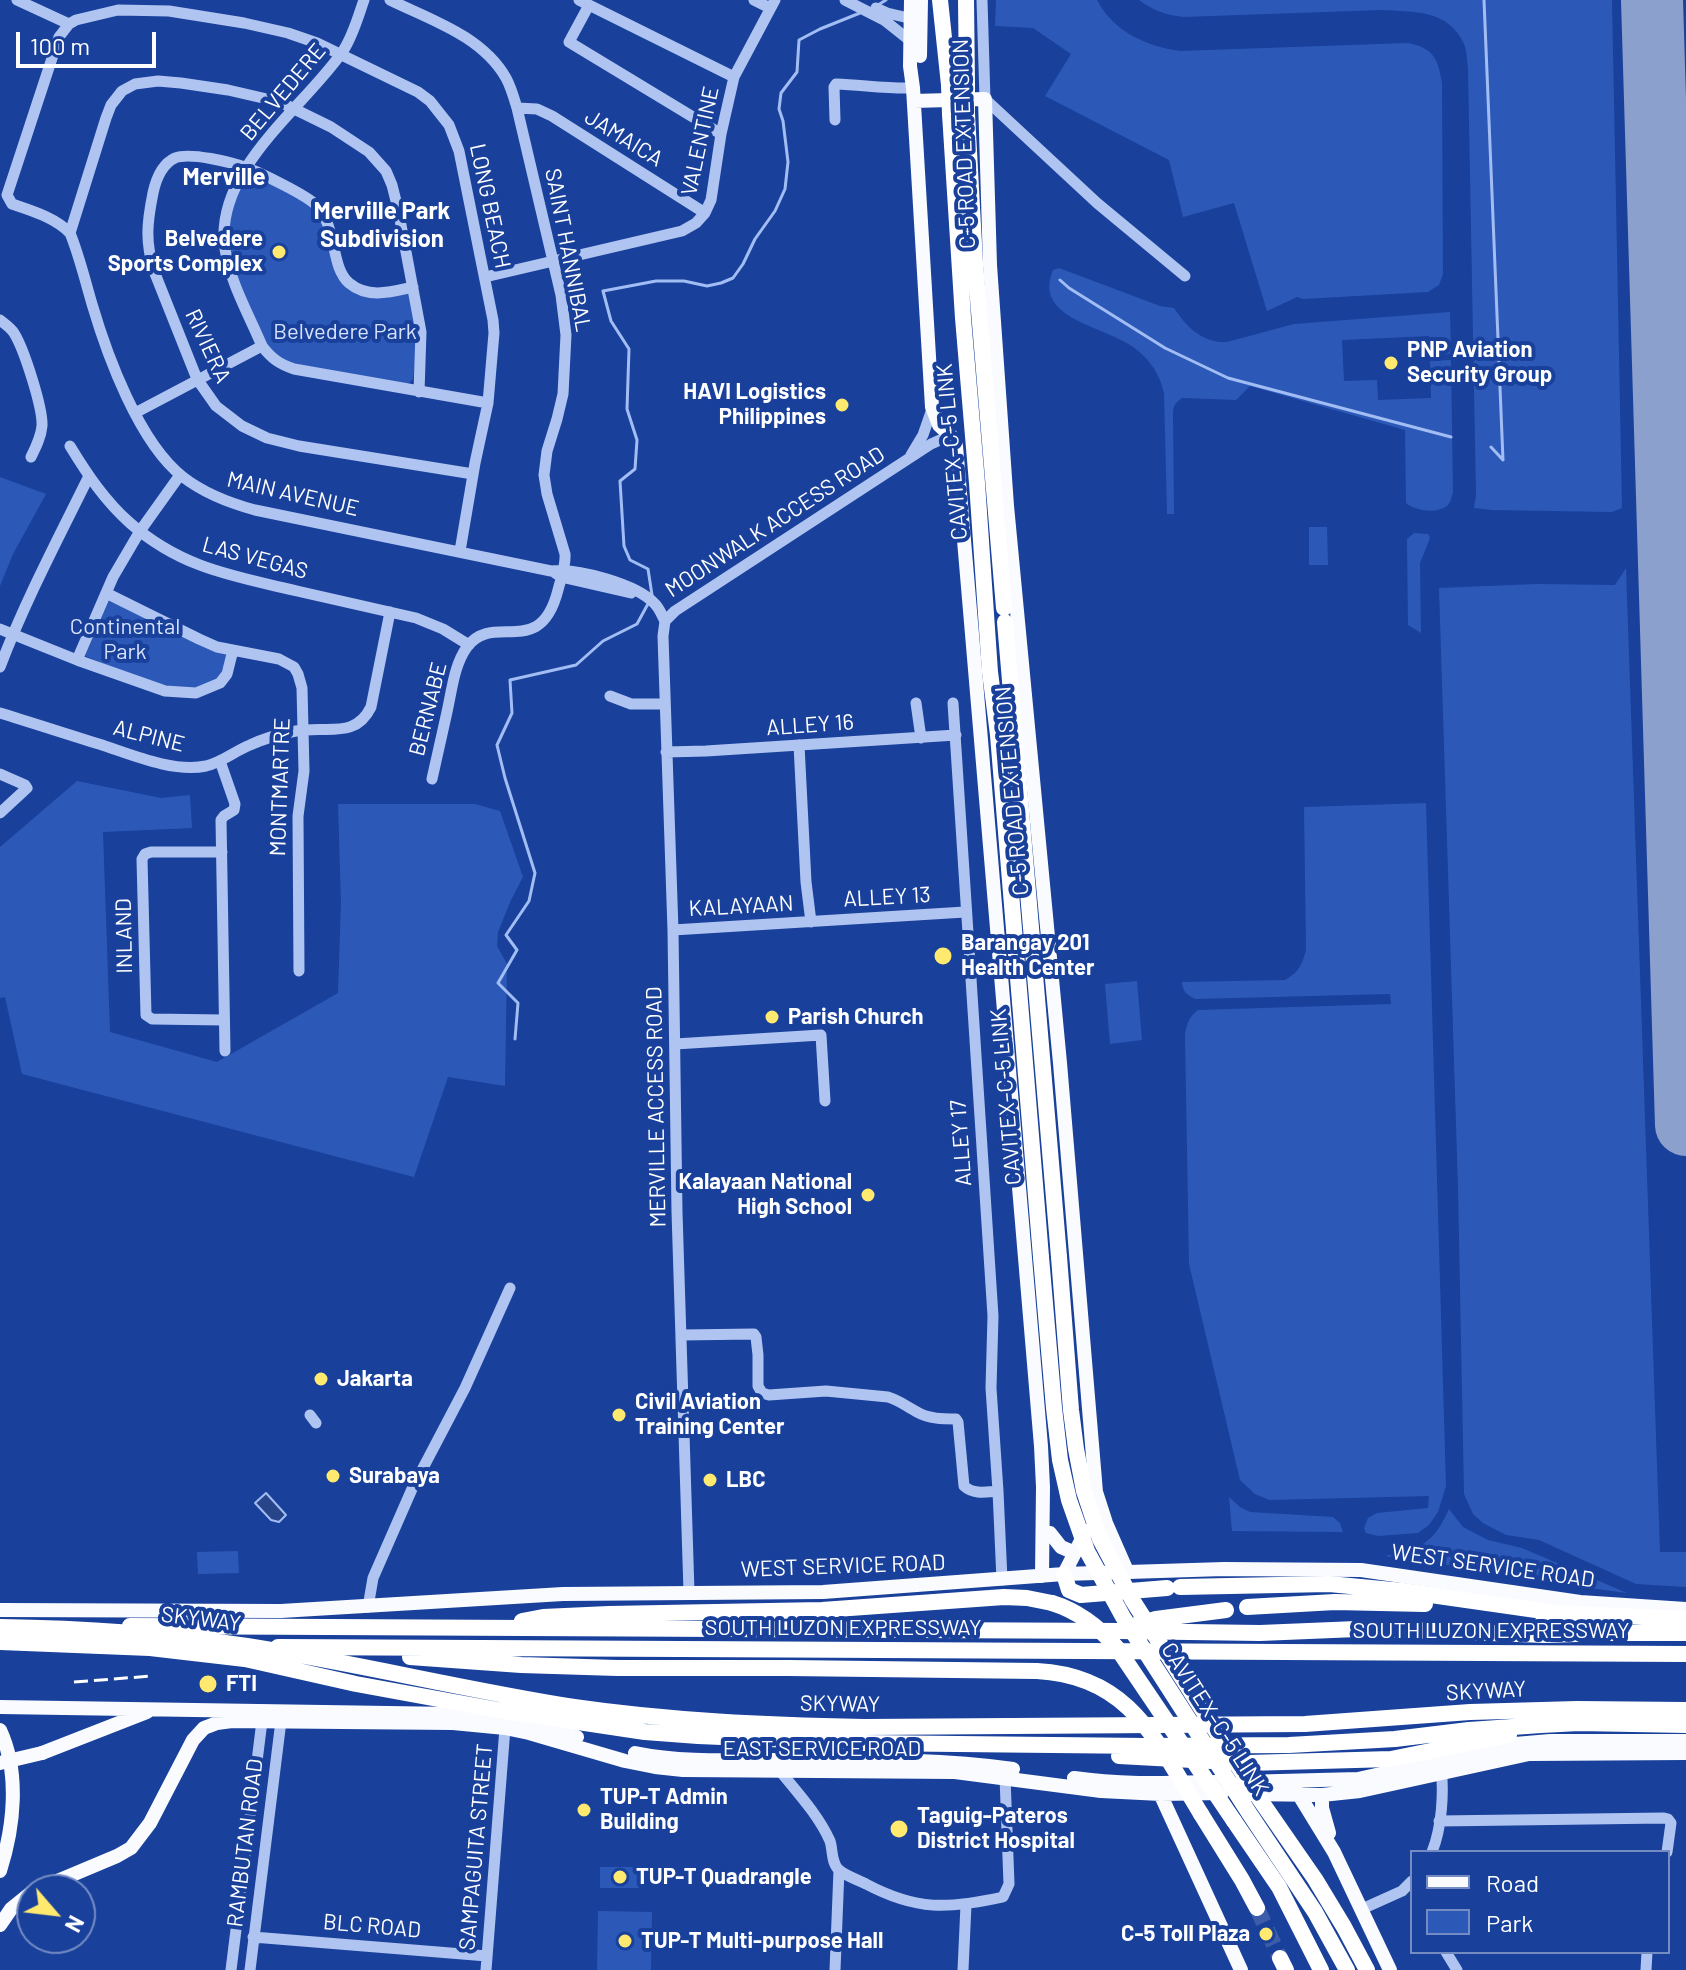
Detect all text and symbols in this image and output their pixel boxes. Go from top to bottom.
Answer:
scale bar [20,16,160,66]
text: 100 m [30,31,90,60]
street label: BELVEDERE [235,38,331,146]
street label: C-5 ROAD EXTENSION [947,38,981,250]
street label: VALENTINE [676,84,724,198]
street label: JAMAICA [580,104,668,172]
street label: LONG BEACH [464,141,516,271]
district label: Merville [182,163,266,191]
street label: SAINT HANNIBAL [539,166,597,334]
district label: Merville Park Subdivision [314,197,450,253]
place label: Belvedere Sports Complex [108,226,263,278]
marker: Belvedere Sports Complex [270,243,288,261]
street label: RIVIERA [179,305,237,387]
park label: Belvedere Park [273,319,417,345]
place label: PNP Aviation Security Group [1407,337,1552,388]
marker: PNP Aviation Security Group [1382,354,1400,372]
street label: CAVITEX–C-5 LINK [931,363,973,541]
place label: HAVI Logistics Philippines [683,379,826,430]
marker: HAVI Logistics Philippines [833,396,851,414]
street label: MOONWALK ACCESS ROAD [660,441,890,603]
street label: MAIN AVENUE [224,466,362,522]
street label: LAS VEGAS [199,531,311,585]
park label: Continental Park [70,614,180,666]
street label: BERNABE [404,659,452,759]
street label: C-5 ROAD EXTENSION [990,685,1034,897]
street label: ALLEY 16 [765,709,855,741]
street label: ALPINE [111,714,187,758]
street label: MONTMARTRE [264,717,296,857]
street label: ALLEY 13 [843,882,931,912]
street label: KALAYAAN [688,890,794,922]
street label: INLAND [110,898,138,974]
place label: Barangay 201 Health Center [961,930,1095,982]
marker: Barangay 201 Health Center [932,945,954,967]
street label: MERVILLE ACCESS ROAD [641,986,671,1228]
place label: Parish Church [788,1004,923,1030]
marker: Parish Church [763,1008,781,1026]
street label: CAVITEX–C-5 LINK [985,1008,1027,1186]
street label: ALLEY 17 [945,1099,977,1187]
place label: Kalayaan National High School [679,1169,852,1220]
marker: Kalayaan National High School [859,1186,877,1204]
place label: Jakarta [337,1366,413,1392]
marker: Jakarta [312,1370,330,1388]
place label: Civil Aviation Training Center [635,1389,784,1440]
marker: Civil Aviation Training Center [610,1406,628,1424]
place label: Surabaya [349,1463,440,1489]
marker: Surabaya [324,1467,342,1485]
place label: LBC [726,1467,766,1493]
marker: LBC [701,1471,719,1489]
street label: WEST SERVICE ROAD [1390,1539,1596,1593]
street label: WEST SERVICE ROAD [740,1549,946,1583]
street label: SKYWAY [160,1601,242,1637]
street label: SOUTH LUZON EXPRESSWAY [705,1615,981,1641]
street label: SOUTH LUZON EXPRESSWAY [1353,1618,1629,1644]
street label: CAVITEX–C-5 LINK [1156,1638,1274,1800]
place label: FTI [226,1671,257,1697]
marker: FTI [197,1673,219,1695]
street label: SKYWAY [1445,1676,1527,1706]
street label: SKYWAY [800,1690,880,1718]
street label: EAST SERVICE ROAD [723,1736,921,1762]
street label: SAMPAGUITA STREET [454,1742,498,1952]
street label: RAMBUTAN ROAD [222,1757,268,1929]
place label: TUP-T Admin Building [600,1784,728,1836]
marker: TUP-T Admin Building [575,1801,593,1819]
place label: Taguig-Pateros District Hospital [917,1803,1075,1854]
marker: Taguig-Pateros District Hospital [888,1818,910,1840]
legend [1410,1850,1670,1954]
place label: TUP-T Quadrangle [636,1864,812,1890]
marker: TUP-T Quadrangle [611,1868,629,1886]
text: Road [1486,1868,1539,1897]
north arrow [16,1874,96,1954]
text: Park [1486,1908,1533,1937]
street label: BLC ROAD [322,1909,422,1943]
text: N [61,1912,90,1937]
place label: C-5 Toll Plaza [1121,1921,1250,1947]
marker: C-5 Toll Plaza [1257,1925,1275,1943]
place label: TUP-T Multi-purpose Hall [641,1928,883,1954]
marker: TUP-T Multi-purpose Hall [616,1932,634,1950]

